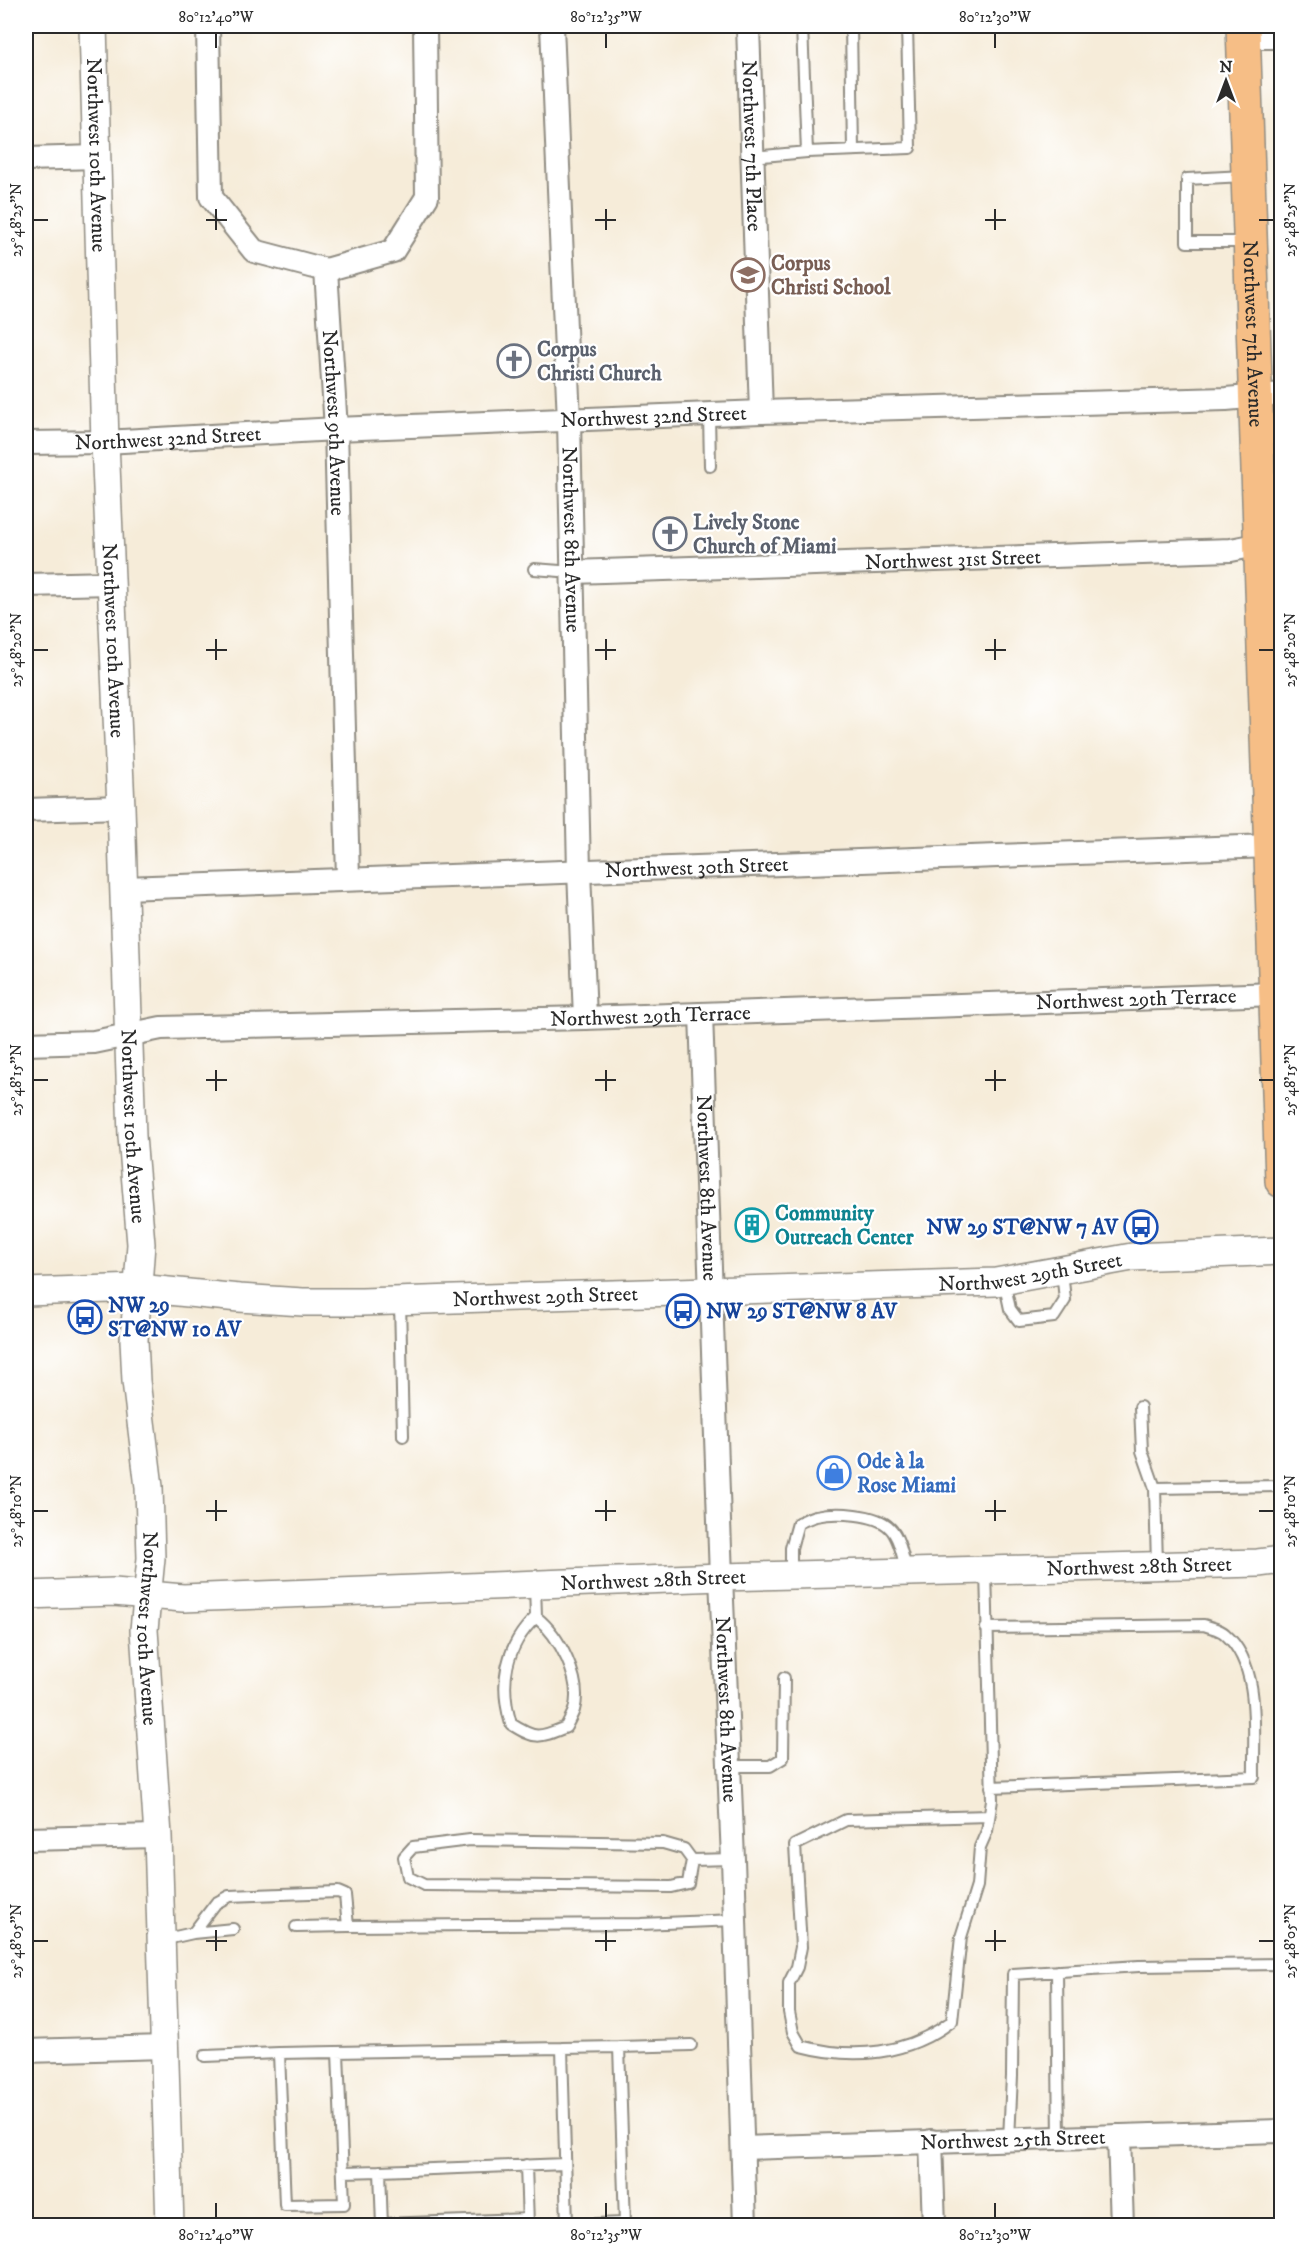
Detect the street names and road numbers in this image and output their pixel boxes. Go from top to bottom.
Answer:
street label: Northwest 10th Avenue [80,57,112,253]
street label: Northwest 7th Place [735,60,767,232]
street label: Northwest 7th Avenue [1236,240,1269,428]
street label: Northwest 9th Avenue [316,329,350,516]
street label: Northwest 32nd Street [560,401,747,434]
street label: Northwest 32nd Street [75,421,262,456]
street label: Northwest 8th Avenue [556,446,586,633]
street label: Northwest 10th Avenue [95,543,130,739]
street label: Northwest 31st Street [864,544,1042,576]
street label: Northwest 30th Street [604,852,789,884]
street label: Northwest 29th Terrace [1035,983,1237,1016]
street label: Northwest 29th Terrace [550,1000,751,1033]
street label: Northwest 10th Avenue [114,1029,151,1225]
street label: Northwest 8th Avenue [690,1094,722,1282]
street label: Northwest 29th Street [938,1247,1124,1298]
street label: Northwest 29th Street [452,1281,639,1313]
street label: Northwest 10th Avenue [130,1531,163,1727]
street label: Northwest 28th Street [1046,1552,1233,1583]
street label: Northwest 28th Street [560,1564,747,1597]
street label: Northwest 8th Avenue [709,1616,743,1803]
street label: Northwest 25th Street [920,2125,1106,2156]

